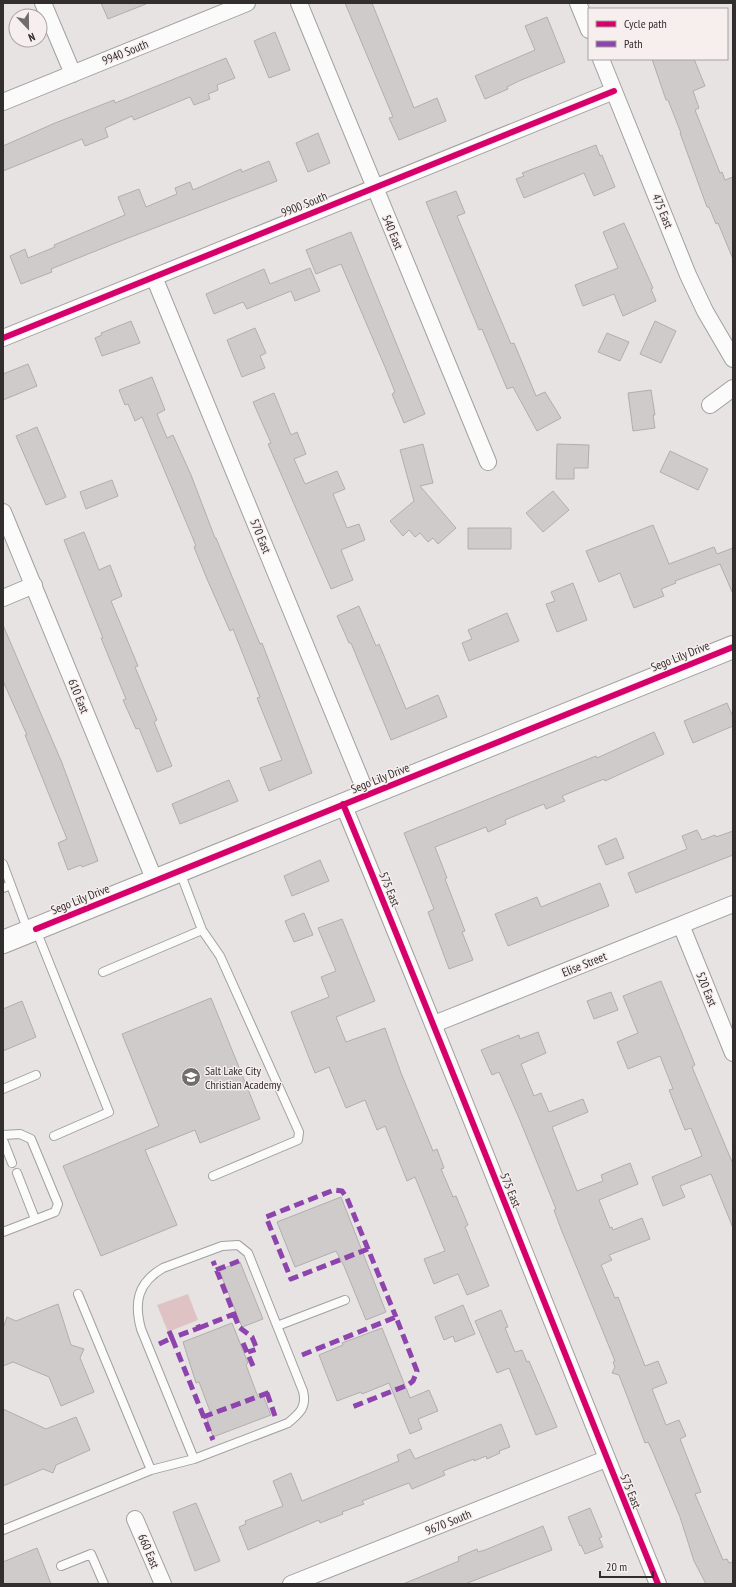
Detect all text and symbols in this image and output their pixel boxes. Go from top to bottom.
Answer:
north arrow [8,8,48,48]
legend [588,8,728,60]
text: Cycle path [624,16,667,31]
text: N [26,30,37,45]
street label: 9940 South [100,36,150,68]
text: Path [624,36,642,51]
street label: 9900 South [279,188,329,220]
street label: 475 East [649,191,677,231]
street label: 540 East [379,212,407,252]
street label: 570 East [247,516,275,556]
street label: Sego Lily Drive [649,637,711,675]
street label: 610 East [65,676,93,716]
street label: Sego Lily Drive [349,759,411,797]
street label: 575 East [376,869,404,909]
street label: Sego Lily Drive [49,880,111,918]
street label: Elise Street [559,948,609,980]
street label: 520 East [693,969,721,1009]
place label: Salt Lake City Christian Academy [205,1063,281,1092]
school or university icon: Salt Lake City Christian Academy [180,1066,202,1088]
street label: 575 East [497,1170,525,1210]
street label: 575 East [617,1471,645,1511]
street label: 9670 South [423,1506,473,1538]
street label: 660 East [135,1531,163,1571]
scale bar [600,1553,653,1579]
text: 20 m [606,1559,627,1574]

